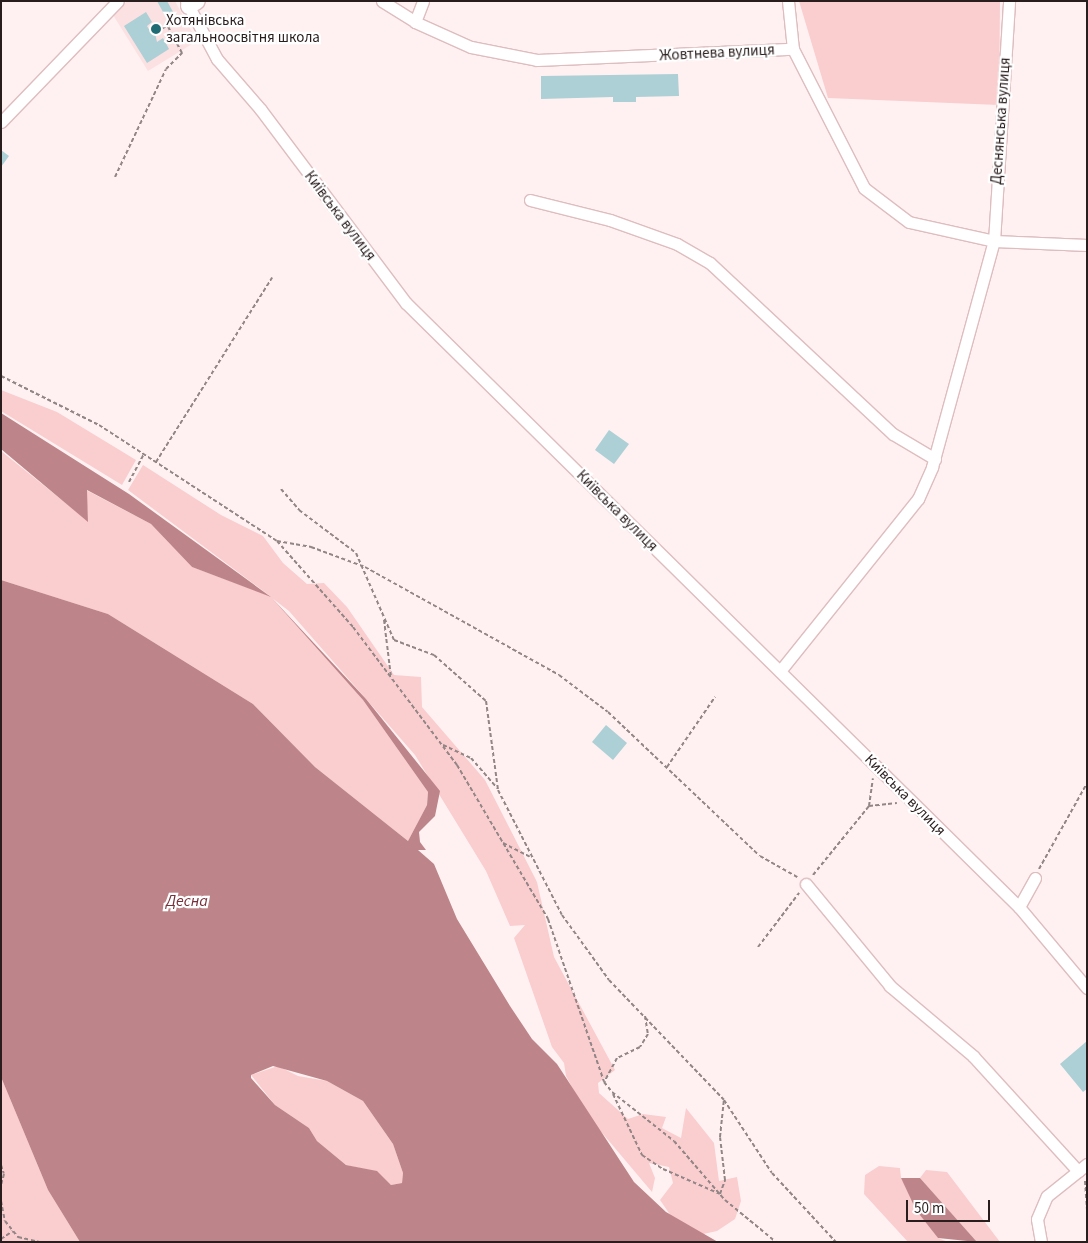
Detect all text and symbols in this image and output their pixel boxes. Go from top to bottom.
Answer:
place label: Хотянівська загальноосвітня школа [166,11,320,46]
marker: Хотянівська загальноосвітня школа [150,23,162,35]
street label: Жовтнева вулиця [659,41,775,65]
street label: Деснянська вулиця [988,57,1014,185]
street label: Київська вулиця [300,168,380,264]
street label: Київська вулиця [573,467,661,555]
street label: Київська вулиця [861,751,949,839]
water label: Десна [166,891,208,911]
scale bar [908,1190,992,1222]
text: 50 m [914,1198,944,1219]

